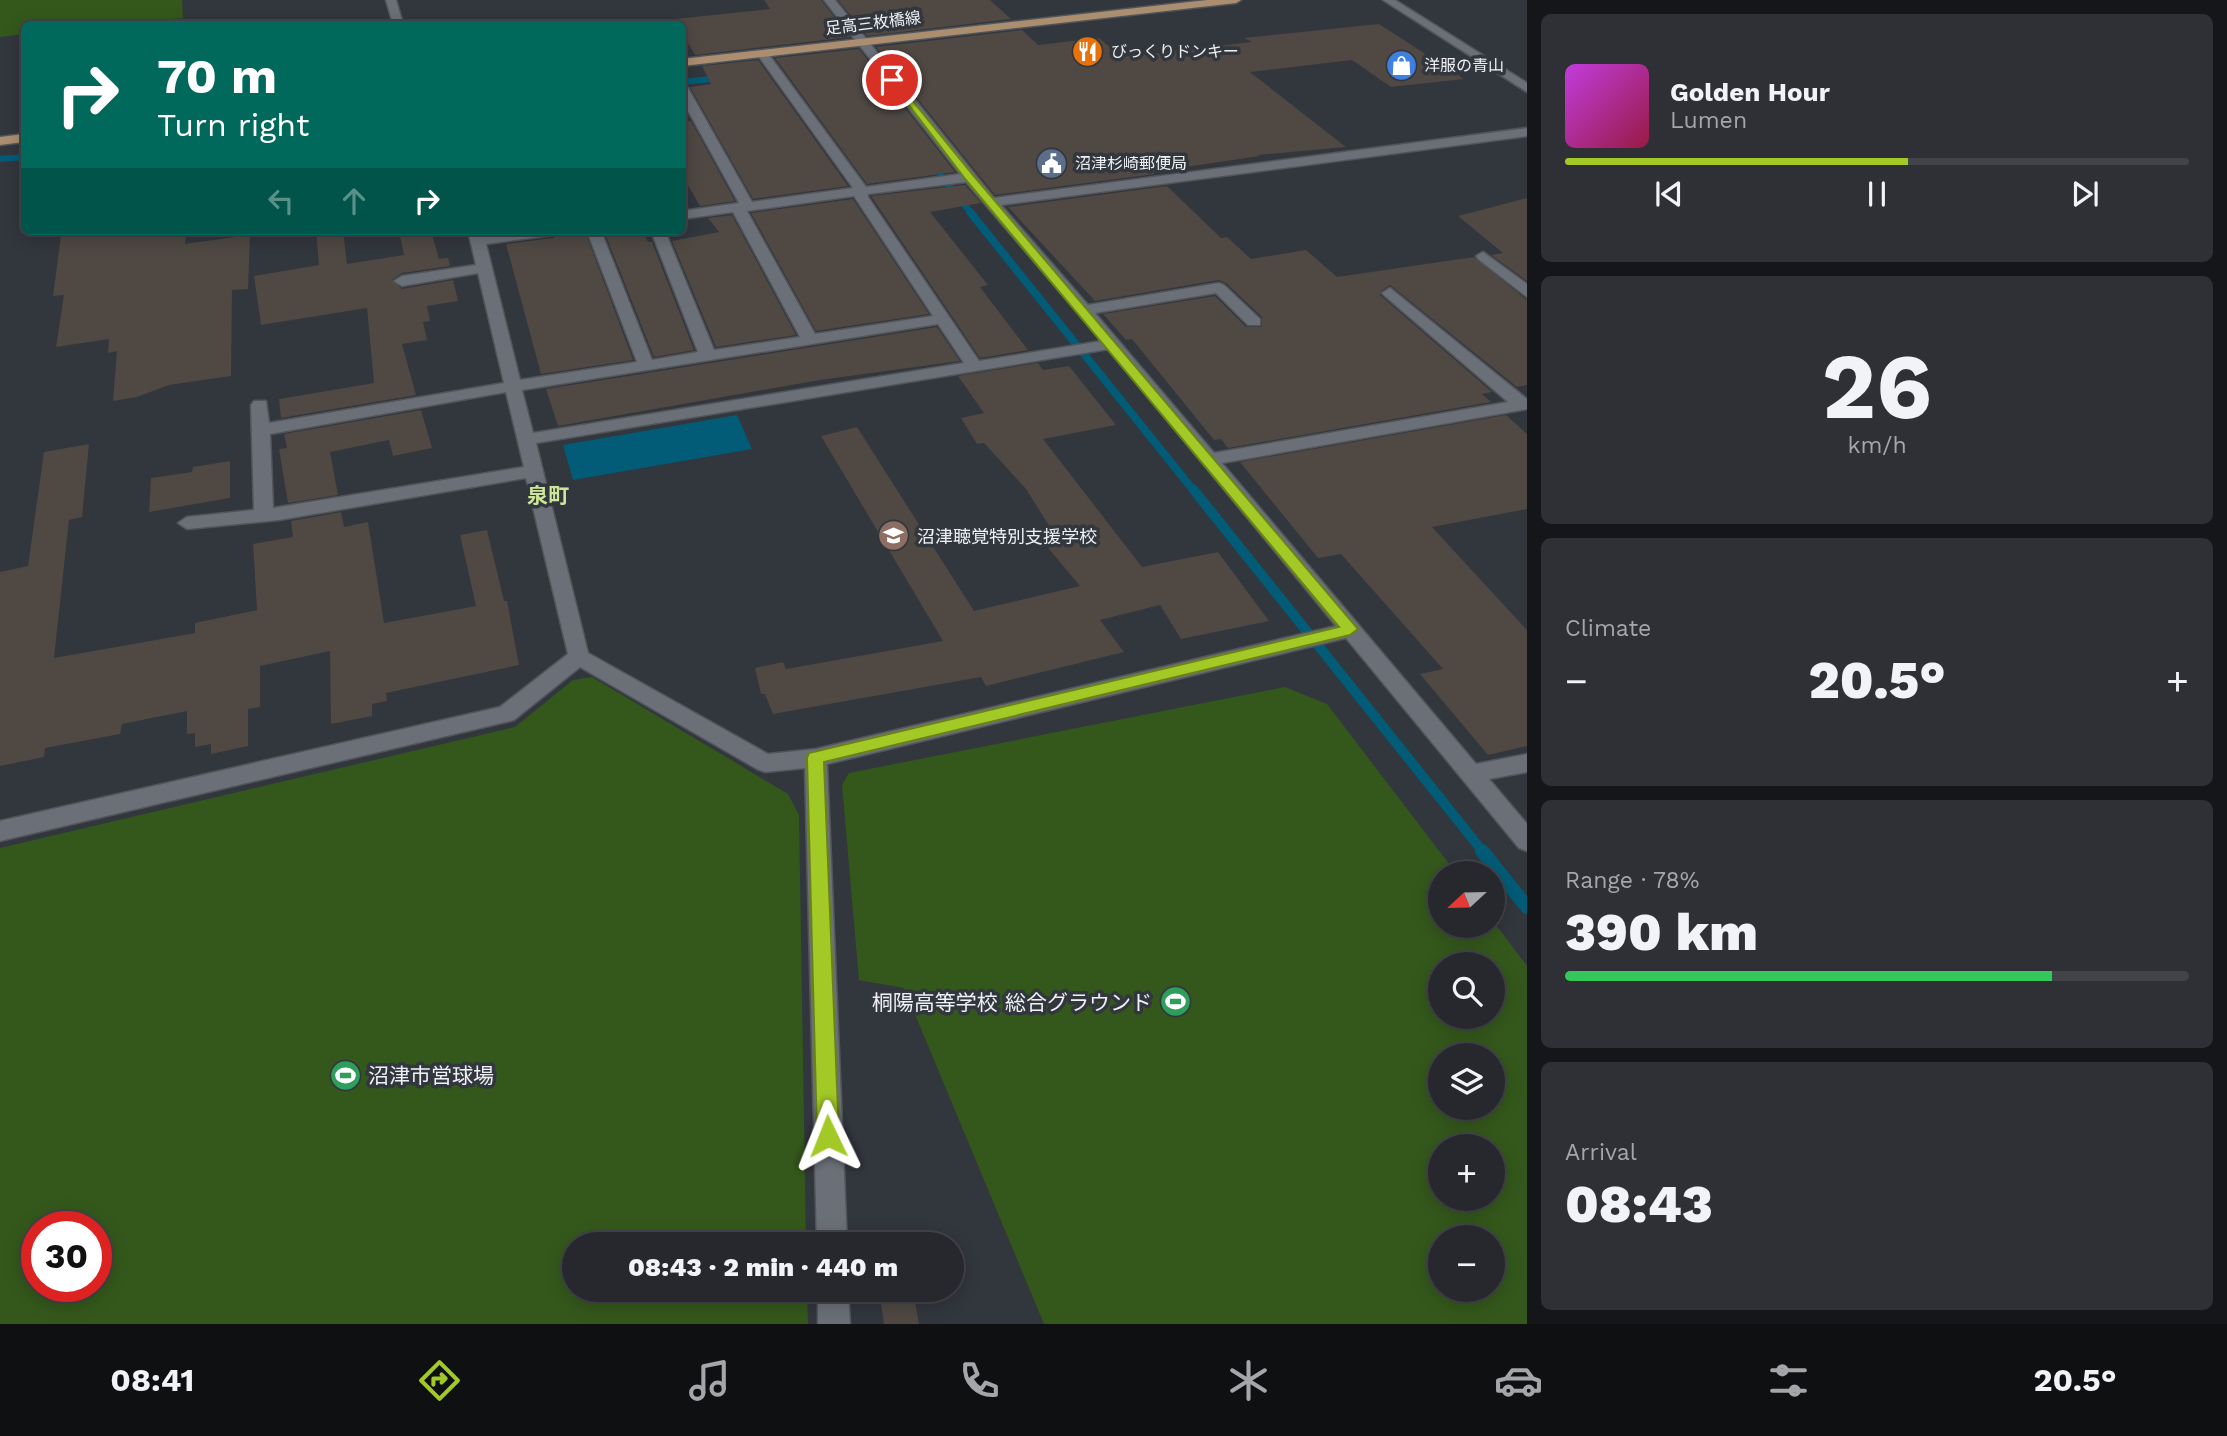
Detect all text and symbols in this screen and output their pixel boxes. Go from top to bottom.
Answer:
street label: 足高三枚橋線 [824,8,922,38]
restaurant icon: びっくりドンキー [1071,34,1105,68]
place label: びっくりドンキー [1111,42,1239,61]
text: 70 m [157,47,277,105]
shop icon: 洋服の青山 [1384,48,1418,82]
icon: right [42,49,133,140]
pin [862,50,922,110]
place label: 洋服の青山 [1424,56,1504,75]
icon: arrive [873,61,911,99]
text: Golden Hour [1670,77,1830,107]
text: Turn right [157,106,309,144]
text: Lumen [1670,107,1747,134]
public building icon: 沼津杉崎郵便局 [1035,146,1069,180]
place label: 沼津杉崎郵便局 [1075,154,1187,173]
icon: previous [1650,175,1688,213]
icon: pause [1858,175,1896,213]
icon: next [2066,175,2104,213]
icon: left [262,182,300,220]
icon: ahead [335,182,373,220]
icon: right [408,182,446,220]
text: 26 [1822,333,1932,440]
text: km/h [1847,432,1907,459]
district label: 泉町 [527,483,569,508]
school or university icon: 沼津聴覚特別支援学校 [877,519,911,553]
place label: 沼津聴覚特別支援学校 [917,526,1097,547]
text: Climate [1565,615,1651,642]
text: 20.5° [1808,650,1946,711]
text: − [1565,659,1588,703]
text: + [2166,659,2189,703]
north arrow [1428,861,1505,938]
map controls [1428,861,1505,1302]
text: Range · 78% [1565,867,1699,894]
text: 390 km [1565,902,1758,963]
button: search [1428,952,1505,1029]
sports icon: 桐陽高等学校 総合グラウンド [1158,985,1192,1019]
place label: 桐陽高等学校 総合グラウンド [872,990,1152,1015]
button: layers [1428,1043,1505,1120]
sports icon: 沼津市営球場 [328,1058,362,1092]
place label: 沼津市営球場 [368,1063,494,1088]
position arrow [791,1099,865,1173]
button: + [1428,1134,1505,1211]
text: Arrival [1565,1139,1637,1166]
text: 08:43 [1565,1174,1713,1235]
speed limit sign: 30 [21,1211,112,1302]
button: − [1428,1225,1505,1302]
text: 08:43 · 2 min · 440 m [628,1252,898,1282]
icon: directions [415,1356,464,1405]
icon: music [685,1356,734,1405]
icon: phone [955,1356,1004,1405]
icon: climate [1224,1356,1273,1405]
icon: car [1494,1356,1543,1405]
icon: filters [1764,1356,1813,1405]
text: 08:41 [110,1361,194,1399]
text: 20.5° [2033,1361,2117,1399]

